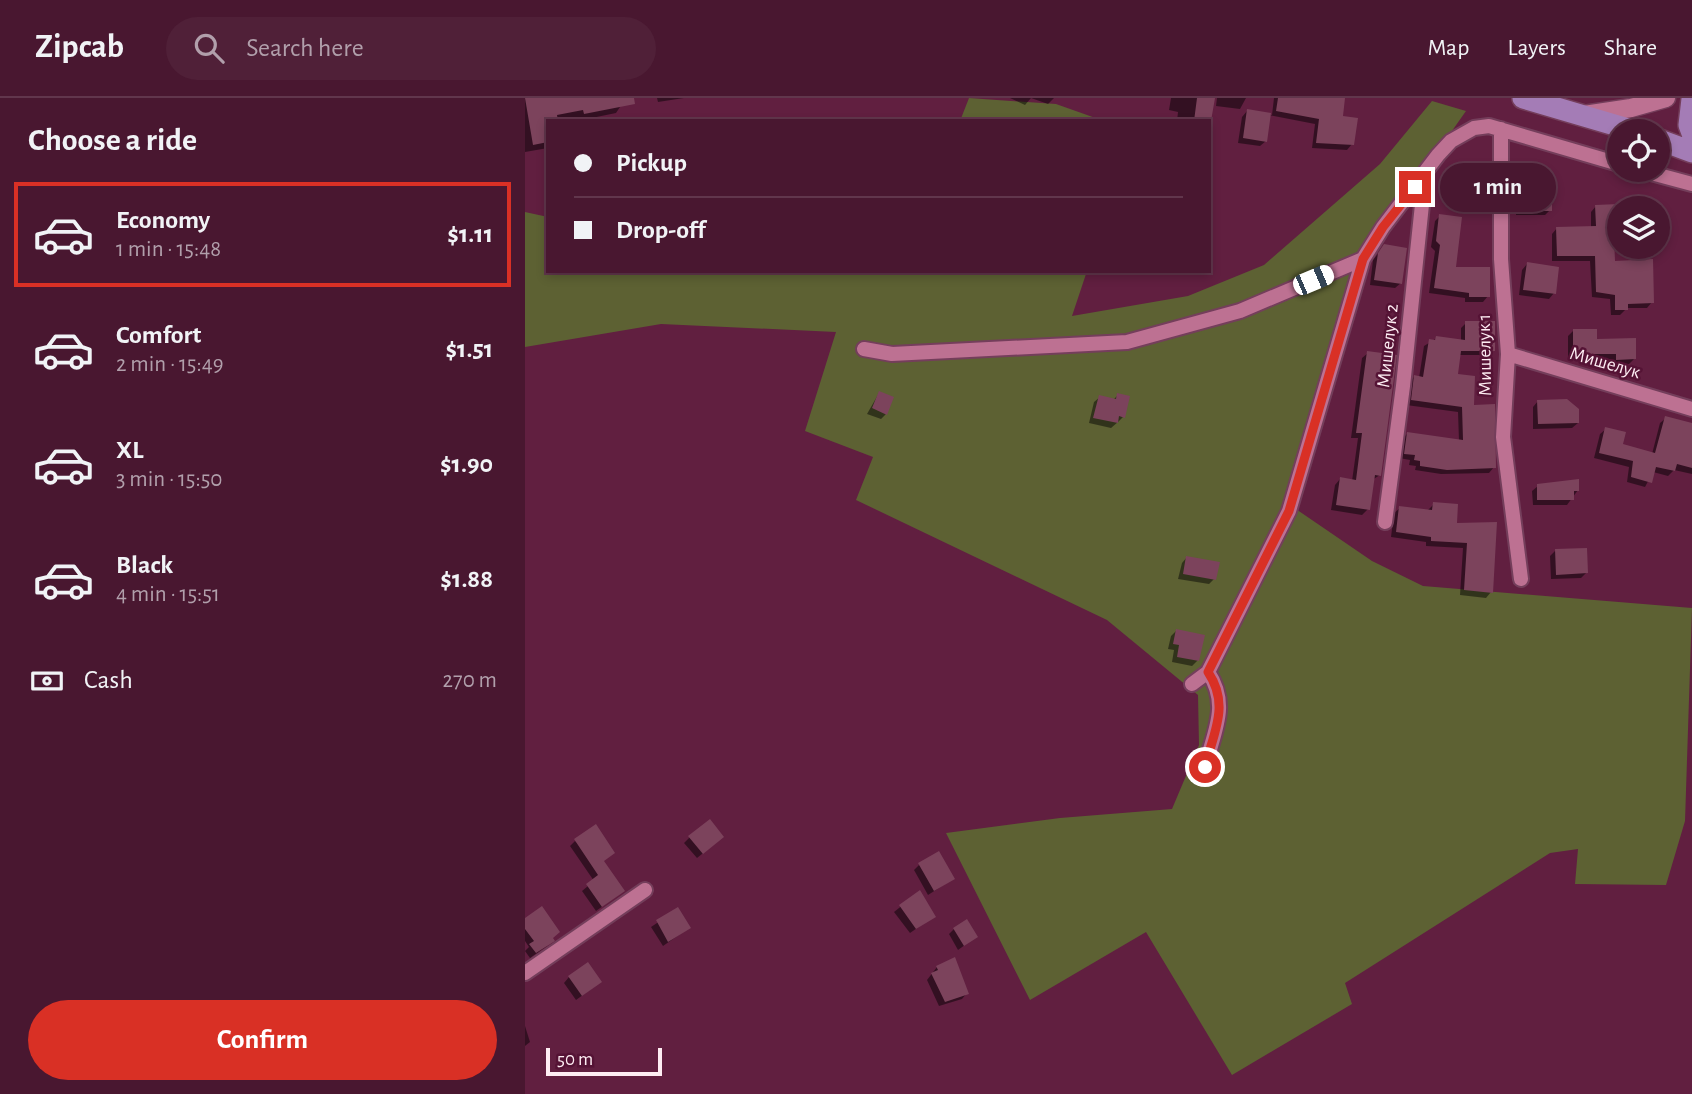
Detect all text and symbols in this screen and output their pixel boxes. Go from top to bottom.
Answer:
search box [166,17,656,80]
icon: search [190,29,228,67]
text: Zipcab [35,31,124,64]
text: Search here [246,35,364,61]
text: Map [1427,36,1469,60]
text: Layers [1507,36,1566,60]
text: Share [1604,36,1657,60]
map controls [1607,119,1670,259]
button: locate [1607,119,1670,182]
text: Choose a ride [28,124,197,156]
text: Pickup [616,150,687,176]
callout: 1 min [1439,162,1555,212]
route end [1399,171,1431,203]
text: 1 min [1474,176,1522,199]
button: layers [1607,196,1670,259]
icon: car [32,203,95,266]
text: Economy [116,207,210,233]
text: Drop-off [616,217,705,243]
text: $1.11 [447,221,493,247]
text: 1 min · 15:48 [116,238,221,261]
car [1290,262,1337,298]
street label: Мишелук 2 [1374,303,1402,389]
street label: Мишелук 1 [1475,314,1495,396]
icon: car [32,318,95,381]
text: Comfort [116,322,201,348]
text: $1.51 [445,336,493,362]
street label: Мишелук [1567,344,1643,382]
text: 2 min · 15:49 [116,353,224,376]
icon: car [32,433,95,496]
text: XL [116,437,143,463]
text: $1.90 [440,451,493,477]
text: 3 min · 15:50 [116,468,223,491]
icon: car [32,548,95,611]
text: Black [116,552,173,578]
text: $1.88 [440,566,493,592]
text: 4 min · 15:51 [116,583,220,606]
icon: cash [28,662,66,700]
text: Cash [84,667,133,693]
text: 270 m [443,669,497,692]
route start [1189,751,1221,783]
button: Confirm [28,1000,497,1080]
scale bar [546,1045,661,1077]
text: 50 m [557,1050,593,1069]

